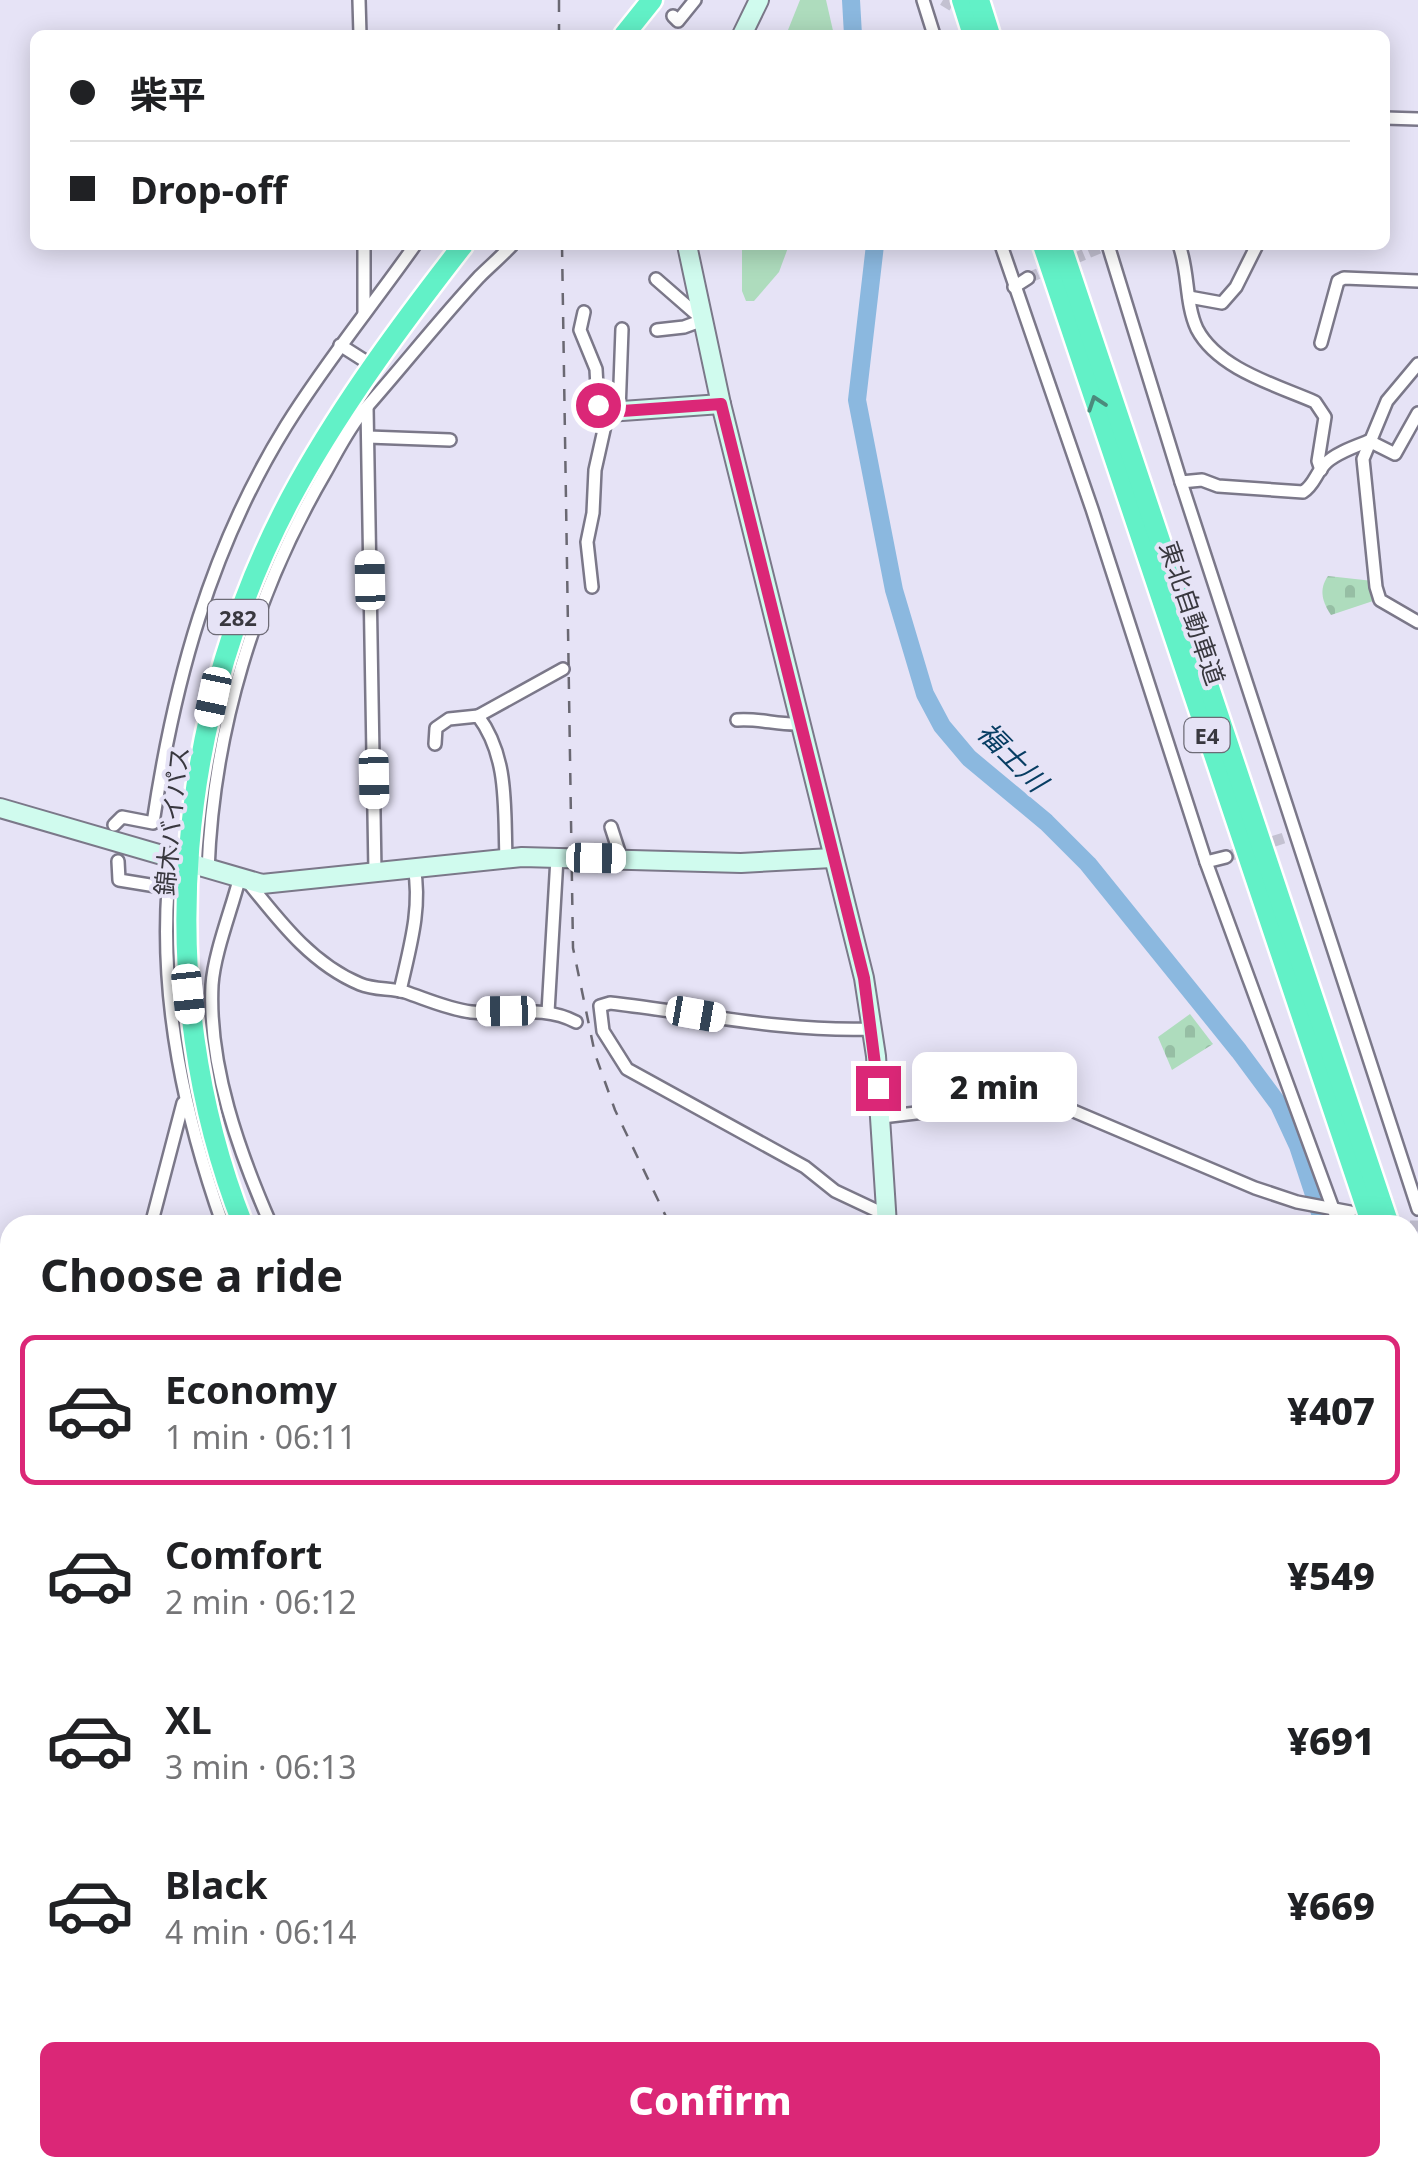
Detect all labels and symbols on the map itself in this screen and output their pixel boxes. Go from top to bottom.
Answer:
route start [576,383,621,428]
one-way arrow [1087,395,1107,412]
street label: 東北自動車道 [1153,537,1233,689]
car [354,550,386,610]
road number: 282 [208,600,268,634]
car [192,665,234,729]
water label: 福士川 [970,713,1058,801]
road number: E4 [1184,718,1230,752]
street label: 錦木バイパス [146,745,196,897]
car [358,749,390,809]
car [566,842,626,874]
car [170,963,206,1025]
car [664,994,728,1034]
car [476,995,536,1027]
callout: 2 min [913,1053,1078,1123]
route end [856,1066,901,1111]

